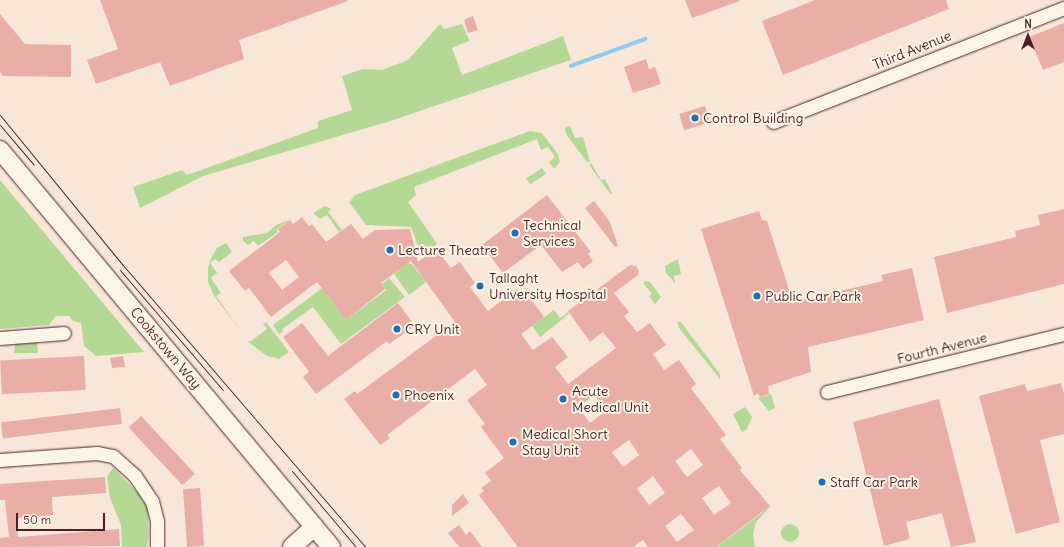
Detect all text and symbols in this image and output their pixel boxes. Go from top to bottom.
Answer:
north arrow [1008,16,1048,56]
text: N [1024,17,1032,31]
street label: Third Avenue [871,27,953,73]
place label: Control Building [703,110,803,126]
marker: Control Building [690,113,700,123]
place label: Technical Services [523,217,581,250]
marker: Technical Services [510,228,520,238]
place label: Lecture Theatre [398,242,497,258]
marker: Lecture Theatre [385,245,395,255]
place label: Tallaght University Hospital [489,270,606,302]
marker: Tallaght University Hospital [474,280,486,292]
place label: Public Car Park [765,288,861,304]
marker: Public Car Park [752,291,762,301]
street label: Cookstown Way [127,304,205,392]
place label: CRY Unit [405,321,459,337]
marker: CRY Unit [392,324,402,334]
street label: Fourth Avenue [895,329,989,367]
place label: Acute Medical Unit [572,383,649,416]
place label: Phoenix [404,387,454,403]
marker: Phoenix [391,390,401,400]
marker: Acute Medical Unit [557,393,569,405]
place label: Medical Short Stay Unit [522,426,608,458]
marker: Medical Short Stay Unit [507,436,519,448]
place label: Staff Car Park [830,474,918,490]
marker: Staff Car Park [817,477,827,487]
scale bar [18,505,107,531]
text: 50 m [23,512,51,527]

